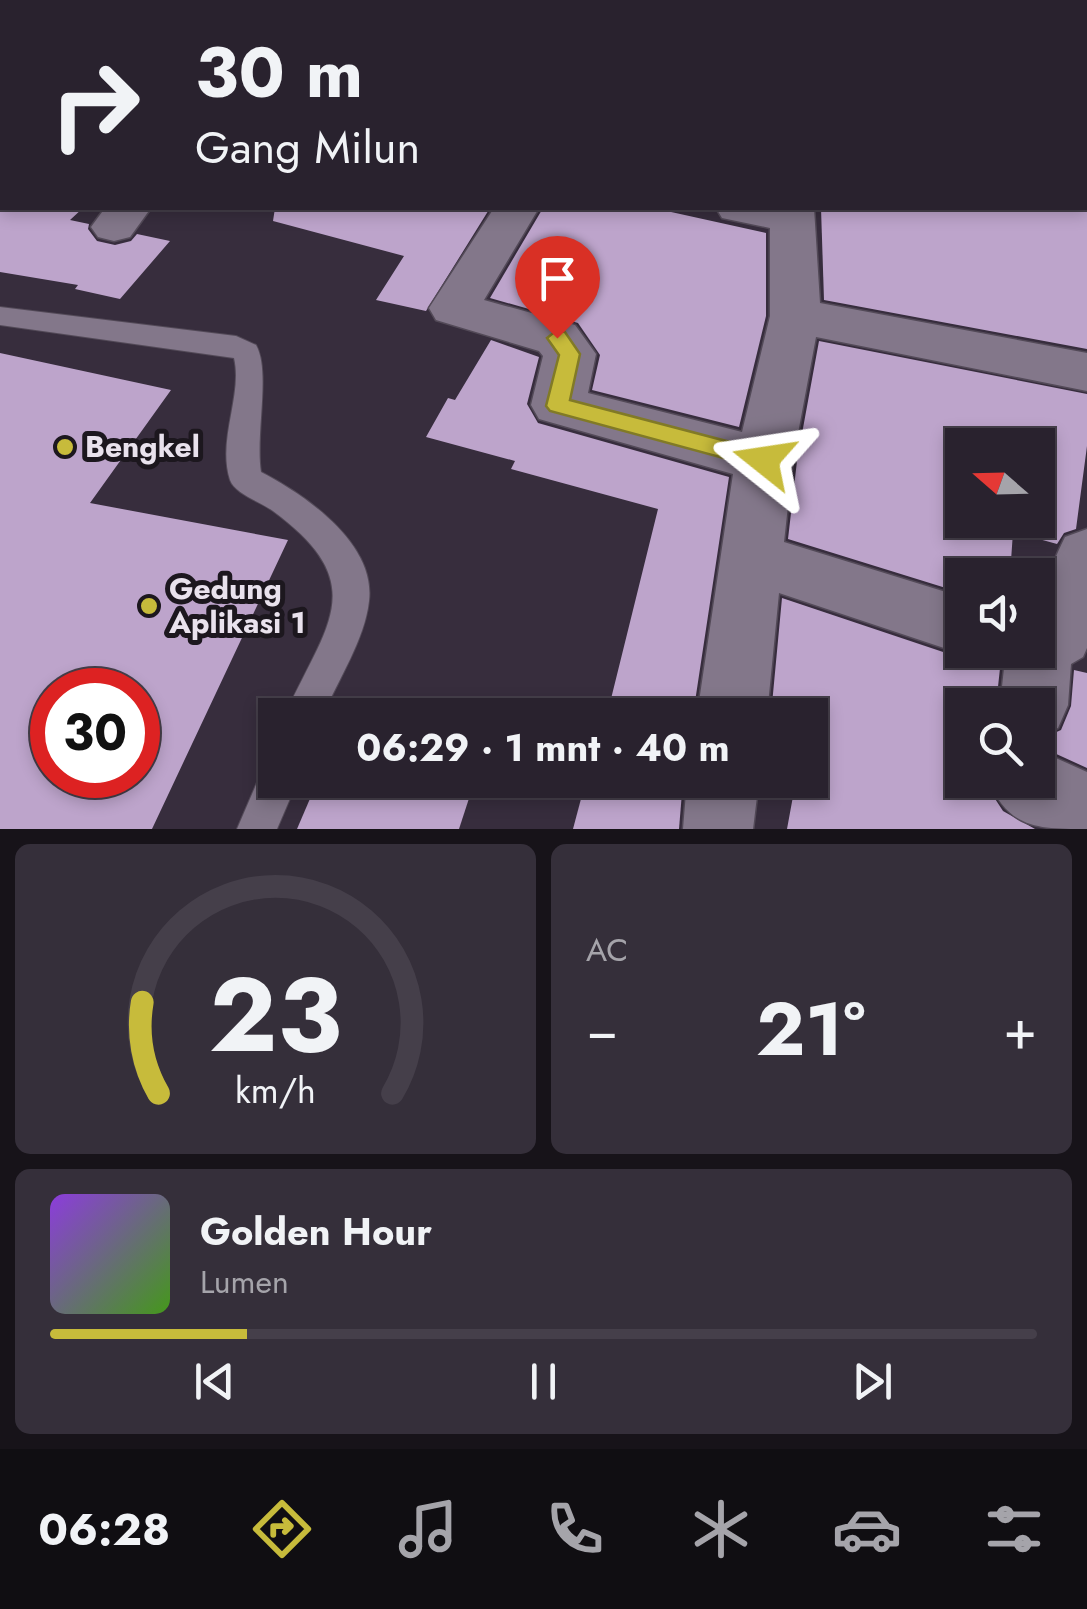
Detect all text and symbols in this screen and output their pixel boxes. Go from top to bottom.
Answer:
text: 30 m [195,22,363,123]
icon: right [30,40,160,170]
text: Gang Milun [195,115,420,180]
pin [515,236,600,339]
icon: arrive [530,251,585,306]
position arrow [712,408,816,512]
place label: Bengkel [85,425,200,468]
north arrow [945,428,1055,538]
map controls [945,428,1055,798]
marker: Bengkel [54,436,76,458]
button: sound [945,558,1055,668]
place label: Gedung Aplikasi 1 [168,567,306,644]
marker: Gedung Aplikasi 1 [138,595,160,617]
speed limit sign: 30 [30,668,160,798]
button: search [945,688,1055,798]
text: 06:29 · 1 mnt · 40 m [356,720,730,775]
text: AC [586,927,628,973]
text: 23 [209,940,342,1090]
text: 21° [756,975,866,1083]
text: − [586,990,618,1070]
text: + [1003,990,1037,1070]
text: km/h [235,1065,316,1116]
text: Golden Hour [200,1204,432,1259]
text: Lumen [200,1259,289,1305]
icon: previous [187,1354,242,1409]
icon: pause [516,1354,571,1409]
icon: next [845,1354,900,1409]
icon: directions [247,1494,317,1564]
icon: music [393,1494,463,1564]
icon: phone [540,1494,610,1564]
icon: climate [686,1494,756,1564]
icon: car [832,1494,902,1564]
icon: filters [979,1494,1049,1564]
text: 06:28 [38,1497,170,1562]

